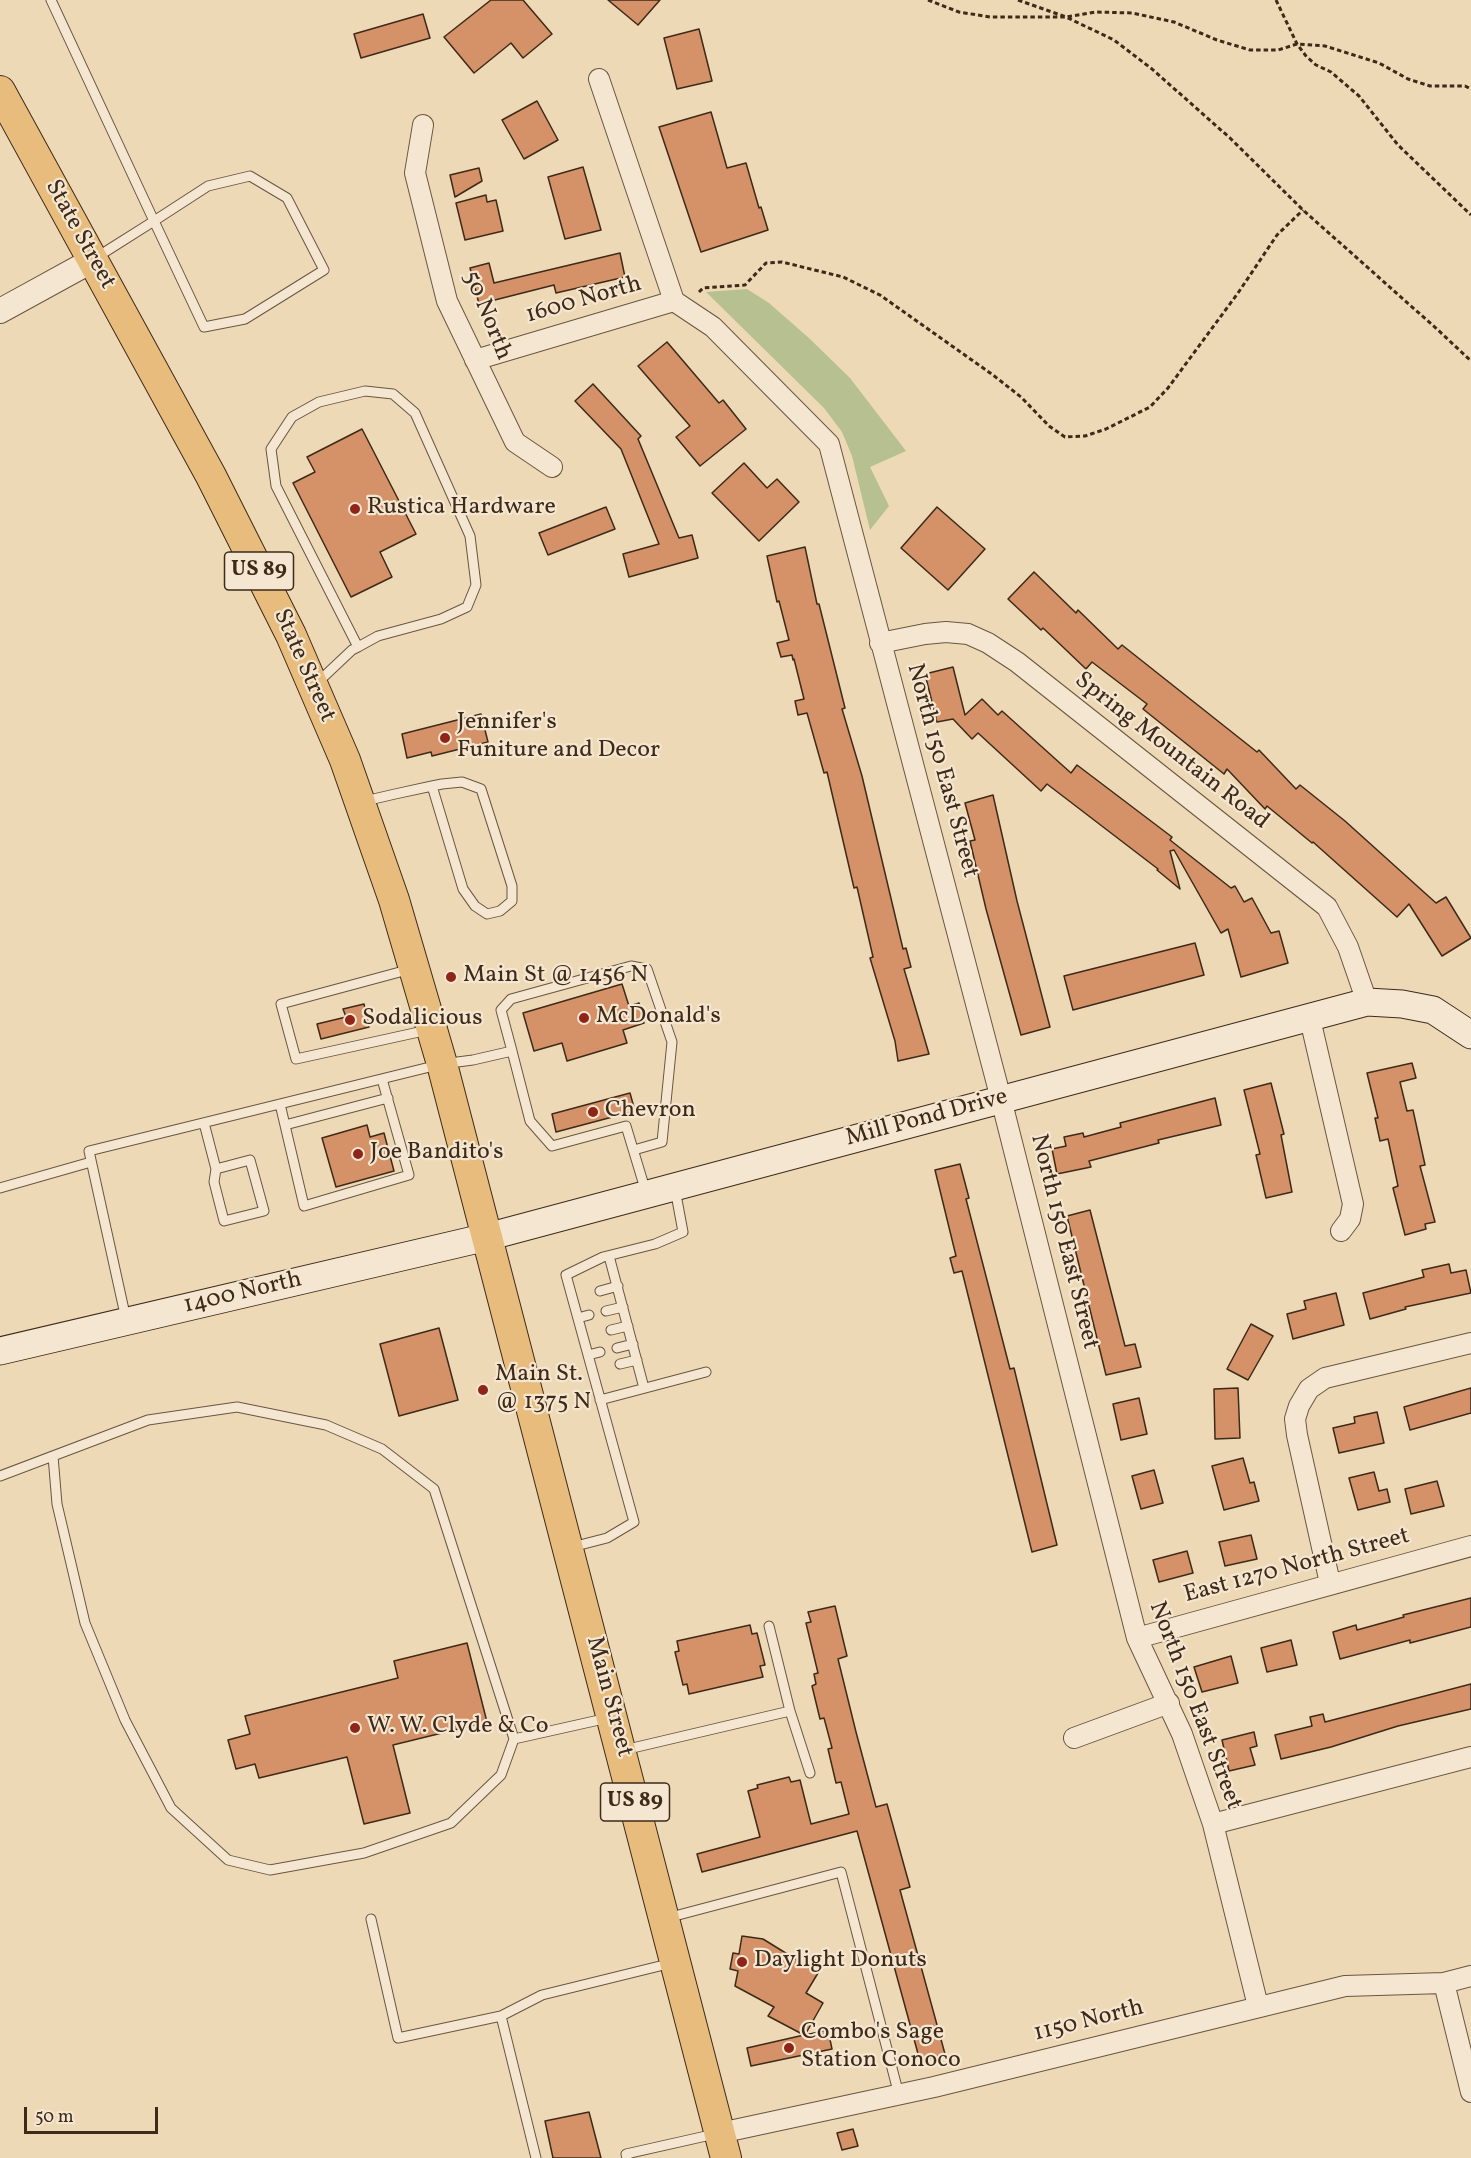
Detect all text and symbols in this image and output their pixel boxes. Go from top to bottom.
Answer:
street label: State Street [37,175,121,295]
street label: 50 North [455,267,517,365]
street label: 1600 North [523,271,645,331]
place label: Rustica Hardware [367,495,556,523]
marker: Rustica Hardware [348,502,362,516]
road number: US 89 [224,552,294,590]
street label: State Street [265,605,341,727]
street label: North 150 East Street [899,661,983,881]
street label: Spring Mountain Road [1068,667,1274,837]
place label: Jennifer's Funiture and Decor [457,710,660,766]
marker: Jennifer's Funiture and Decor [438,731,452,745]
place label: Main St @ 1456 N [463,963,648,991]
marker: Main St @ 1456 N [444,970,458,984]
place label: McDonald's [596,1004,721,1032]
place label: Sodalicious [362,1006,482,1034]
marker: McDonald's [577,1011,591,1025]
marker: Sodalicious [343,1013,357,1027]
street label: Mill Pond Drive [843,1084,1011,1154]
place label: Chevron [605,1098,696,1126]
marker: Chevron [586,1105,600,1119]
street label: North 150 East Street [1022,1132,1104,1352]
place label: Joe Bandito's [370,1140,504,1168]
marker: Joe Bandito's [351,1147,365,1161]
street label: 1400 North [181,1266,305,1322]
place label: Main St. @ 1375 N [495,1362,591,1418]
marker: Main St. @ 1375 N [476,1383,490,1397]
street label: East 1270 North Street [1181,1523,1413,1611]
street label: North 150 East Street [1141,1598,1247,1814]
street label: Main Street [578,1634,638,1760]
place label: W. W. Clyde & Co [367,1714,549,1742]
marker: W. W. Clyde & Co [348,1721,362,1735]
road number: US 89 [600,1783,670,1821]
place label: Daylight Donuts [754,1948,927,1976]
marker: Daylight Donuts [735,1955,749,1969]
street label: 1150 North [1031,1994,1147,2050]
place label: Combo's Sage Station Conoco [801,2020,961,2076]
marker: Combo's Sage Station Conoco [782,2041,796,2055]
scale bar [27,2095,160,2133]
text: 50 m [35,2105,74,2130]

